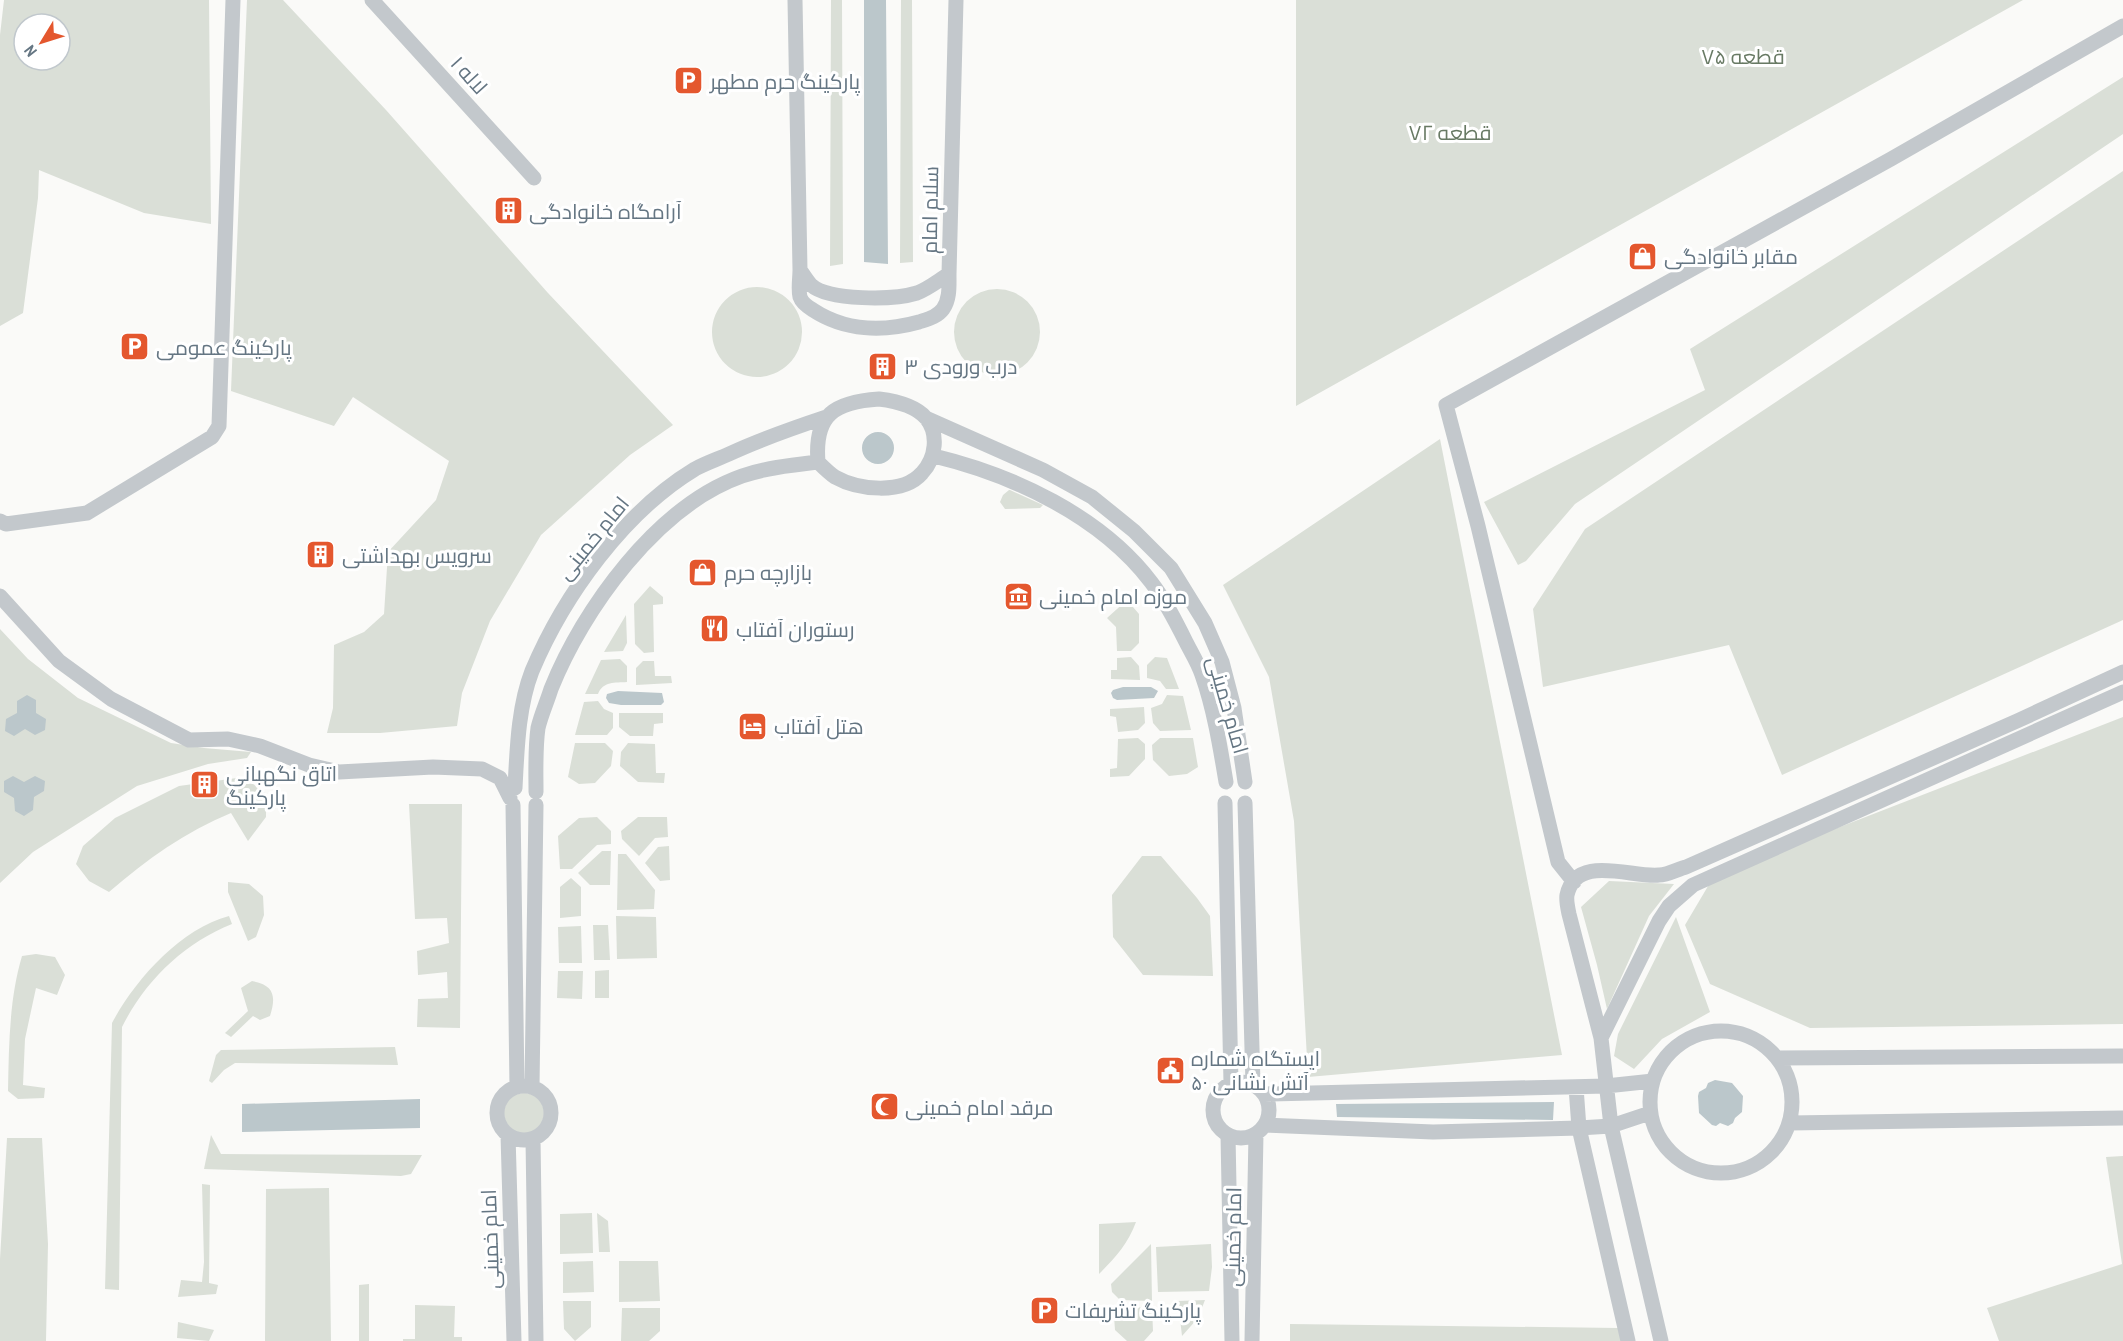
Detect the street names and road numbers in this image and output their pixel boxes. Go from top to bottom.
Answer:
street label: لاله ۱ [444,49,494,101]
street label: سلام امام [915,166,945,254]
street label: امام خمینی [550,490,636,586]
street label: امام خمینی [1200,653,1256,757]
street label: امام خمینی [1218,1187,1248,1287]
street label: امام خمینی [474,1189,506,1289]

